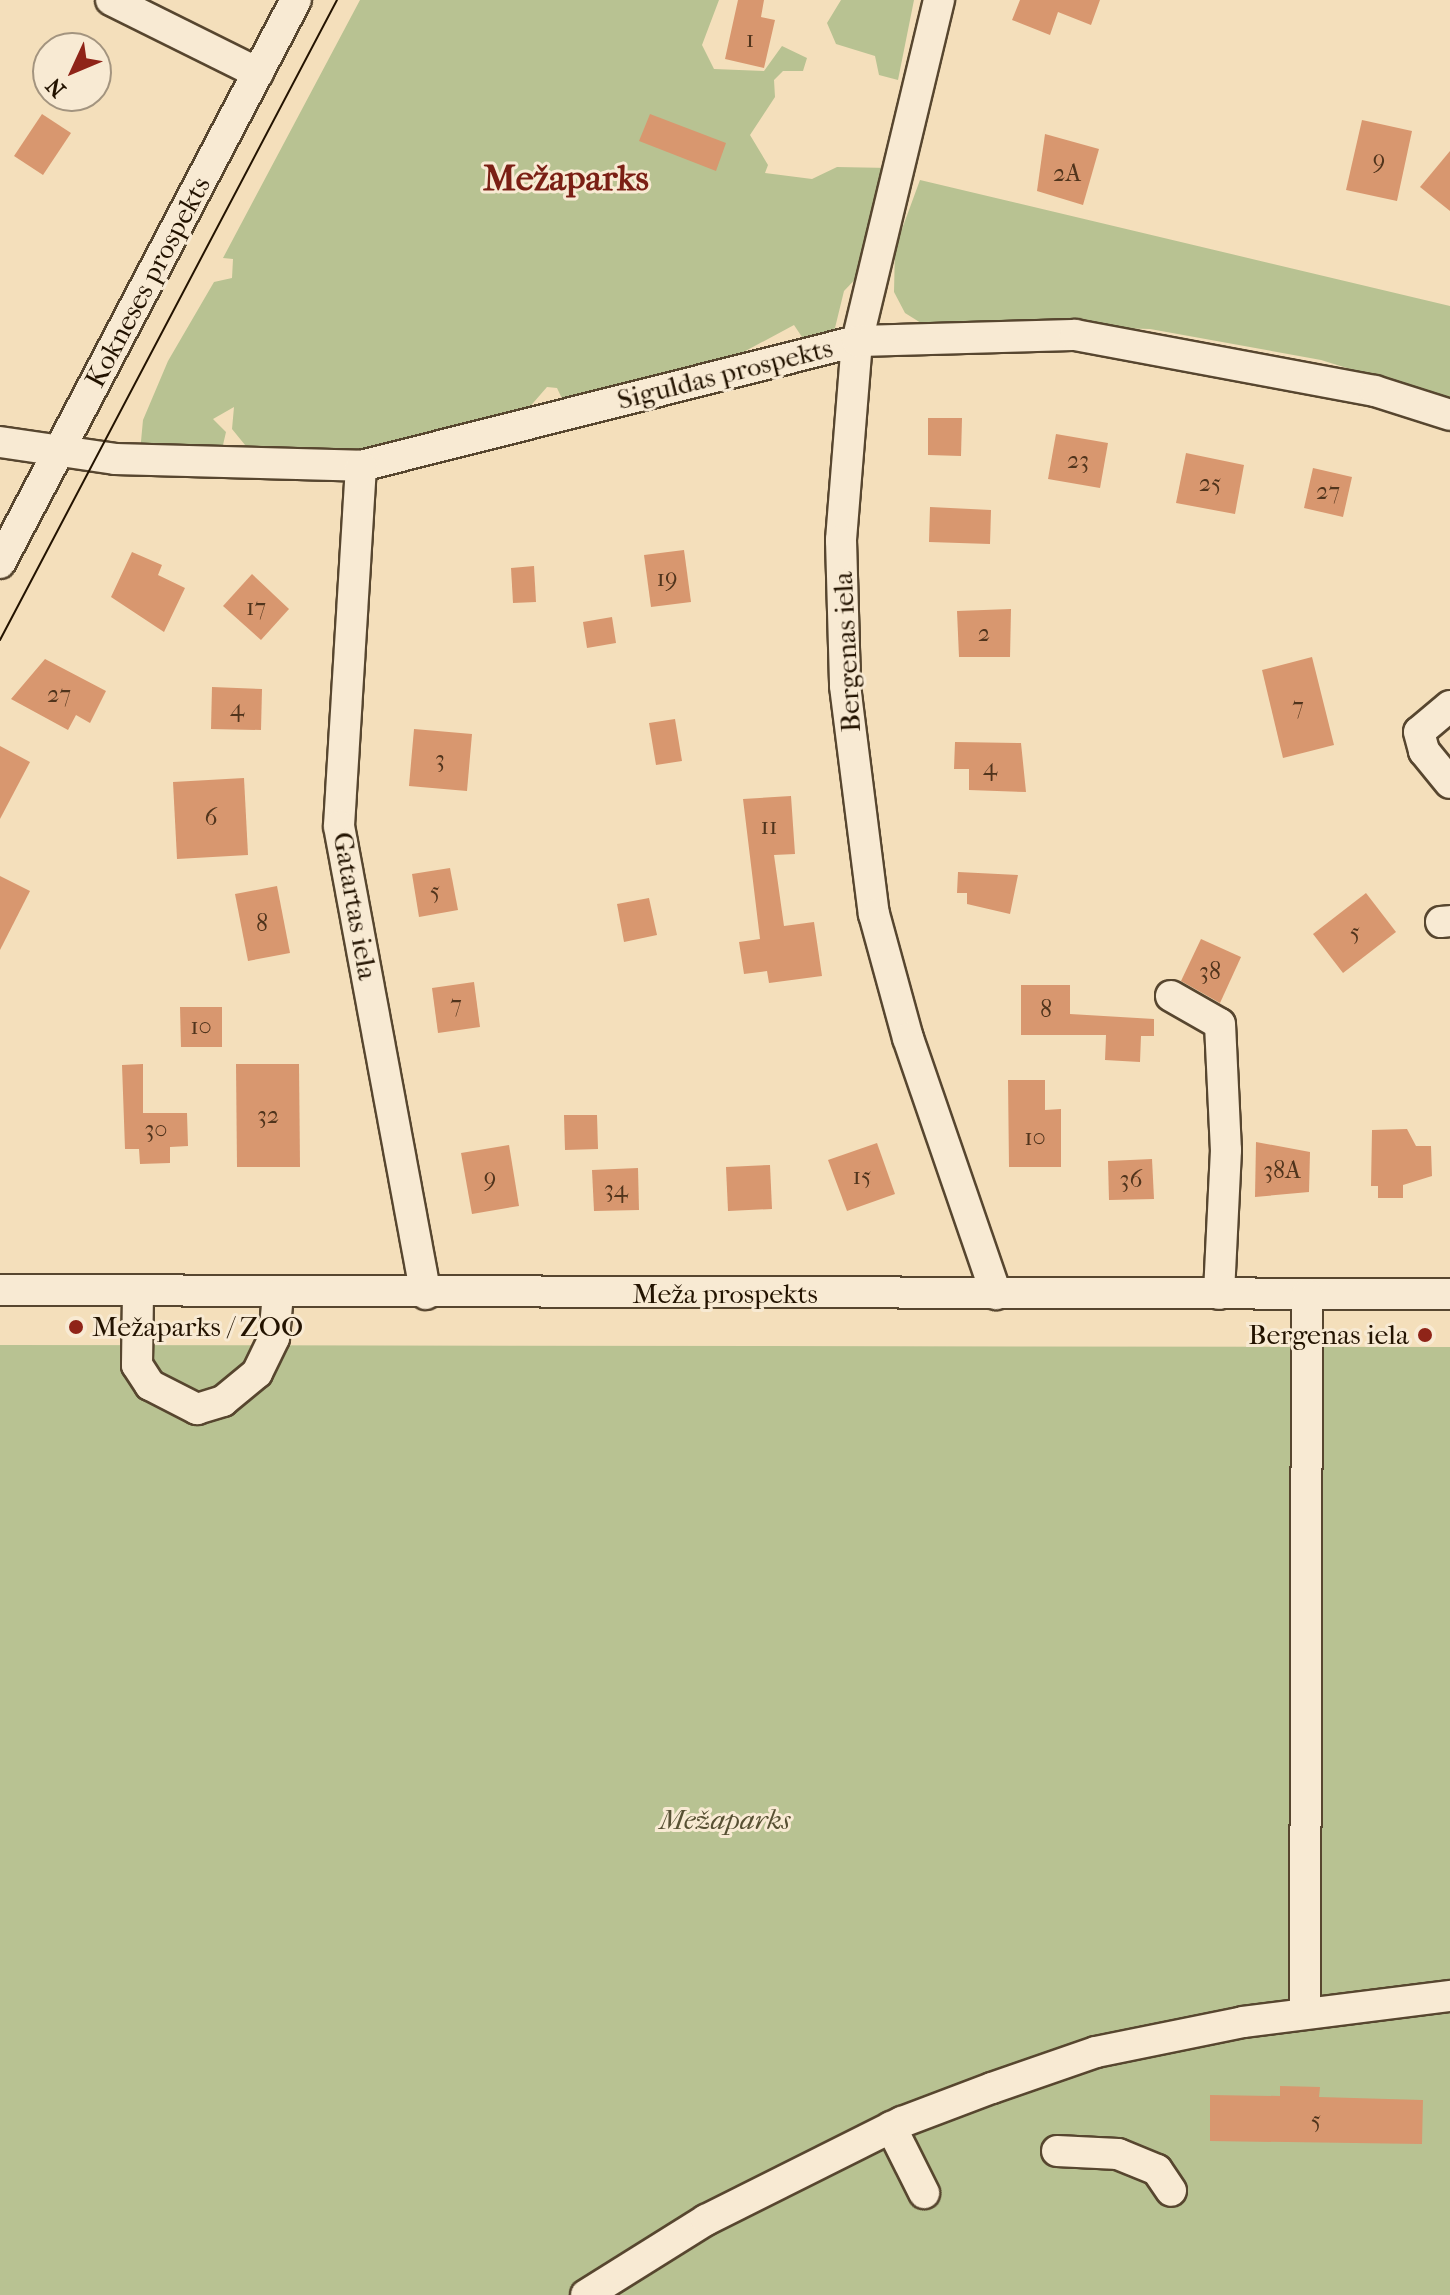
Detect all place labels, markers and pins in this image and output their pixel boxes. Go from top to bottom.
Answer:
place label: Mežaparks / ZOO [92,1310,303,1344]
marker: Mežaparks / ZOO [67,1318,85,1336]
place label: Bergenas iela [1248,1318,1409,1352]
marker: Bergenas iela [1416,1326,1434,1344]

